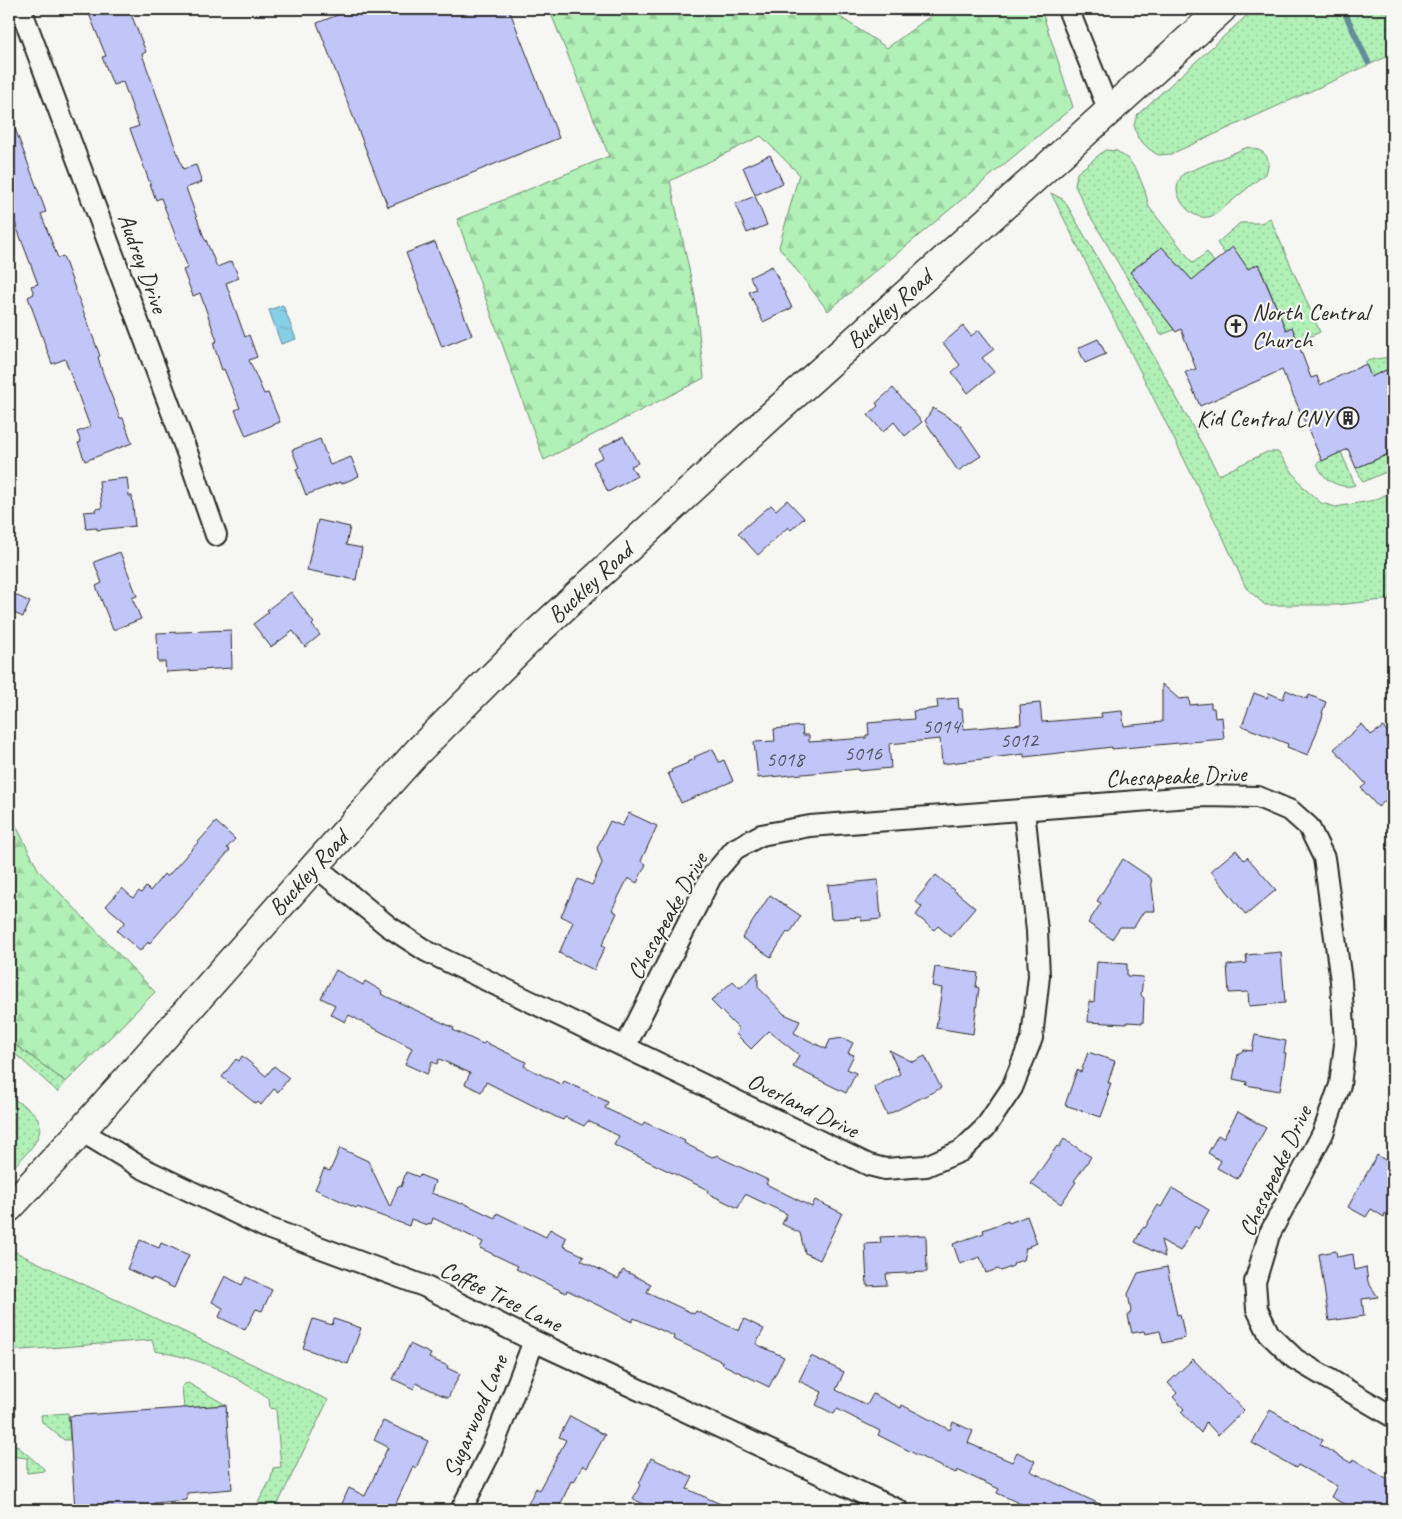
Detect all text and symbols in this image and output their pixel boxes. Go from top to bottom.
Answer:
street label: Audrey Drive [111,209,176,319]
street label: Buckley Road [840,260,941,355]
place label: North Central Church [1252,297,1373,355]
church icon: North Central Church [1224,314,1248,338]
place label: Kid Central CNY [1197,403,1335,433]
building icon: Kid Central CNY [1336,406,1360,430]
street label: Buckley Road [541,534,641,630]
house number: 5014 [922,713,962,739]
house number: 5012 [1000,727,1039,753]
house number: 5016 [844,740,882,766]
house number: 5018 [766,746,806,772]
street label: Chesapeake Drive [1105,758,1249,793]
street label: Buckley Road [262,821,357,922]
street label: Chesapeake Drive [620,845,715,985]
street label: Overland Drive [743,1065,865,1146]
street label: Chesapeake Drive [1232,1099,1319,1241]
street label: Coffee Tree Lane [435,1254,569,1339]
street label: Sugarwood Lane [436,1348,515,1482]

